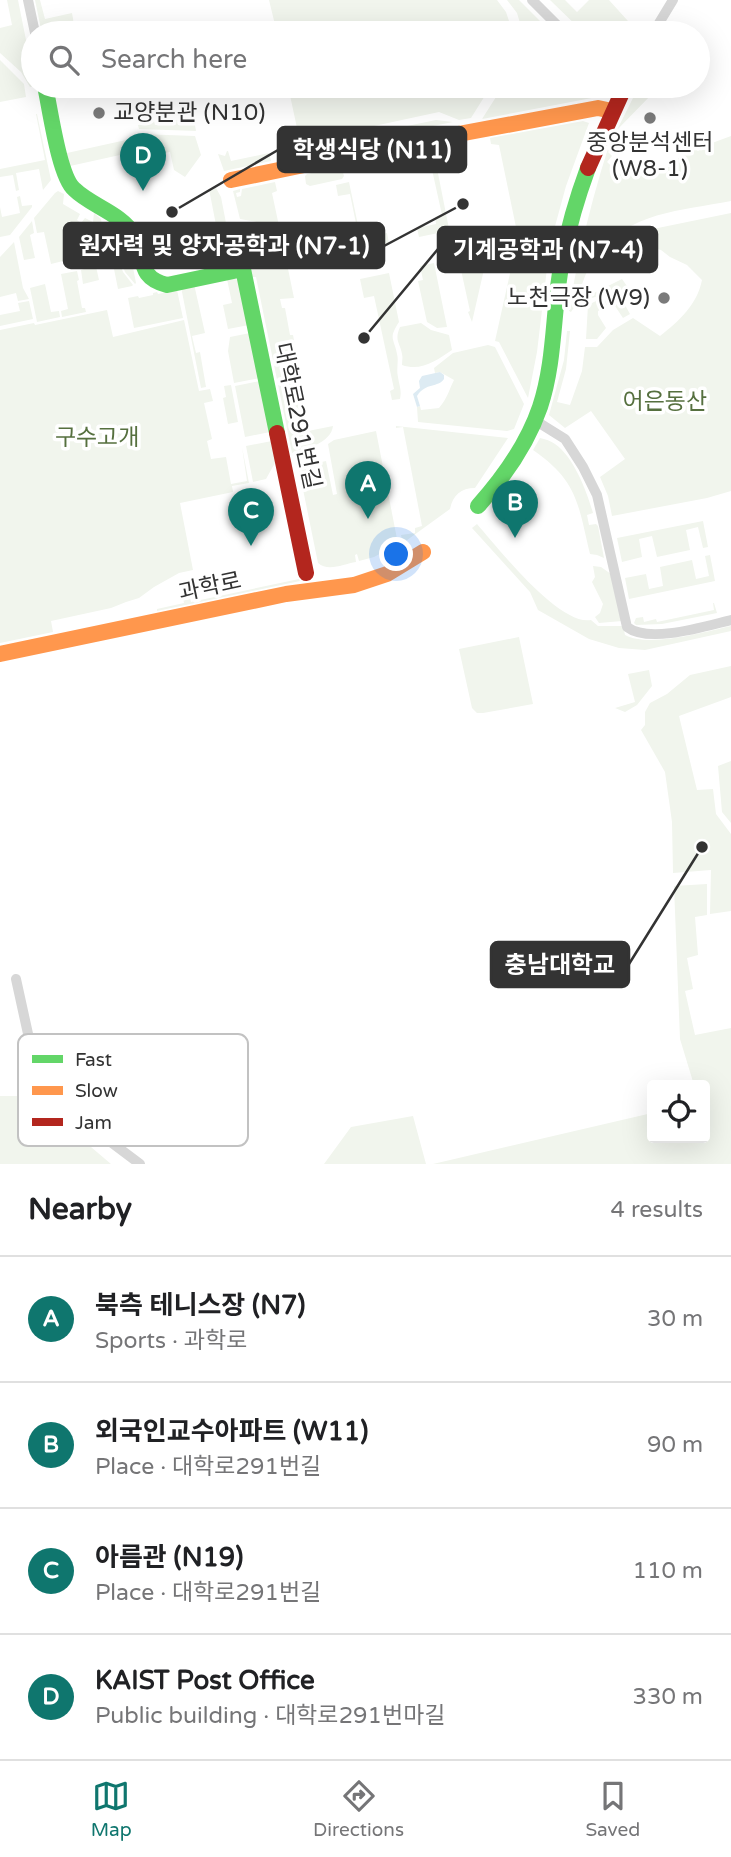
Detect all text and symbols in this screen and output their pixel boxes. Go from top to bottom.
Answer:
search box [21,21,710,98]
icon: search [45,41,83,79]
text: Search here [101,44,247,75]
place label: 교양분관 (N10) [113,99,265,127]
marker: 교양분관 (N10) [91,105,107,121]
marker: 중앙분석센터 (W8-1) [642,110,658,126]
callout: 학생식당 (N11) [278,127,466,172]
place label: 중앙분석센터 (W8-1) [587,129,713,183]
pin: D [120,133,166,191]
text: 학생식당 (N11) [293,136,451,165]
callout: 원자력 및 양자공학과 (N7-1) [64,223,384,268]
callout: 기계공학과 (N7-4) [438,227,657,272]
text: 원자력 및 양자공학과 (N7-1) [78,232,370,261]
text: 기계공학과 (N7-4) [453,236,643,265]
place label: 노천극장 (W9) [507,284,650,312]
marker: 노천극장 (W9) [656,290,672,306]
street label: 대학로291번길 [268,340,326,492]
park label: 어은동산 [623,388,707,416]
park label: 구수고개 [55,424,139,452]
pin: A [345,461,391,519]
pin: B [492,480,538,538]
pin: C [228,488,274,546]
your location [379,537,413,571]
street label: 과학로 [176,567,244,607]
callout: 충남대학교 [491,942,629,987]
text: 충남대학교 [505,951,615,980]
legend [18,1034,248,1146]
text: Fast [75,1049,112,1071]
text: Slow [75,1080,118,1102]
map controls [647,1080,710,1143]
button: locate [647,1080,710,1143]
text: Jam [75,1112,112,1134]
text: Nearby [28,1191,132,1228]
text: 4 results [610,1196,703,1224]
text: 북측 테니스장 (N7) [95,1290,305,1321]
text: A [42,1305,60,1333]
text: 30 m [647,1305,703,1333]
text: Sports · 과학로 [95,1327,248,1355]
text: 외국인교수아파트 (W11) [95,1416,368,1447]
text: B [43,1431,59,1459]
text: 90 m [647,1431,703,1459]
text: Place · 대학로291번길 [95,1453,321,1481]
text: 아름관 (N19) [95,1542,243,1573]
text: C [43,1557,59,1585]
text: 110 m [633,1557,703,1585]
text: Place · 대학로291번길 [95,1579,321,1607]
text: KAIST Post Office [95,1665,315,1696]
text: D [42,1683,60,1711]
text: 330 m [633,1683,703,1711]
text: Public building · 대학로291번마길 [95,1702,445,1730]
tab: Map [91,1777,132,1841]
tab: Directions [313,1777,404,1841]
tab: Saved [585,1777,640,1841]

